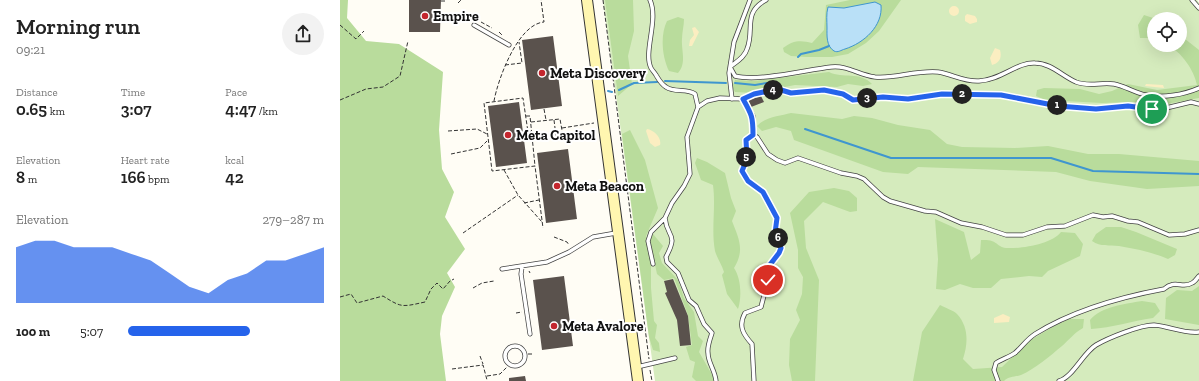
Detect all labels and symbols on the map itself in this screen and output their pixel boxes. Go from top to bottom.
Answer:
place label: Empire [433,8,479,25]
marker: Empire [420,11,430,21]
place label: Meta Discovery [550,65,647,82]
marker: Meta Discovery [537,68,547,78]
pin: 4 [763,80,783,100]
pin: 2 [952,84,972,104]
pin: 3 [857,88,877,108]
pin [1135,92,1169,126]
pin: 1 [1047,95,1067,115]
place label: Meta Capitol [516,127,596,144]
marker: Meta Capitol [503,130,513,140]
pin: 5 [736,147,756,167]
place label: Meta Beacon [565,178,645,195]
marker: Meta Beacon [552,181,562,191]
pin: 6 [768,228,788,248]
pin [751,263,785,297]
place label: Meta Avalore [562,318,644,335]
marker: Meta Avalore [549,321,559,331]

